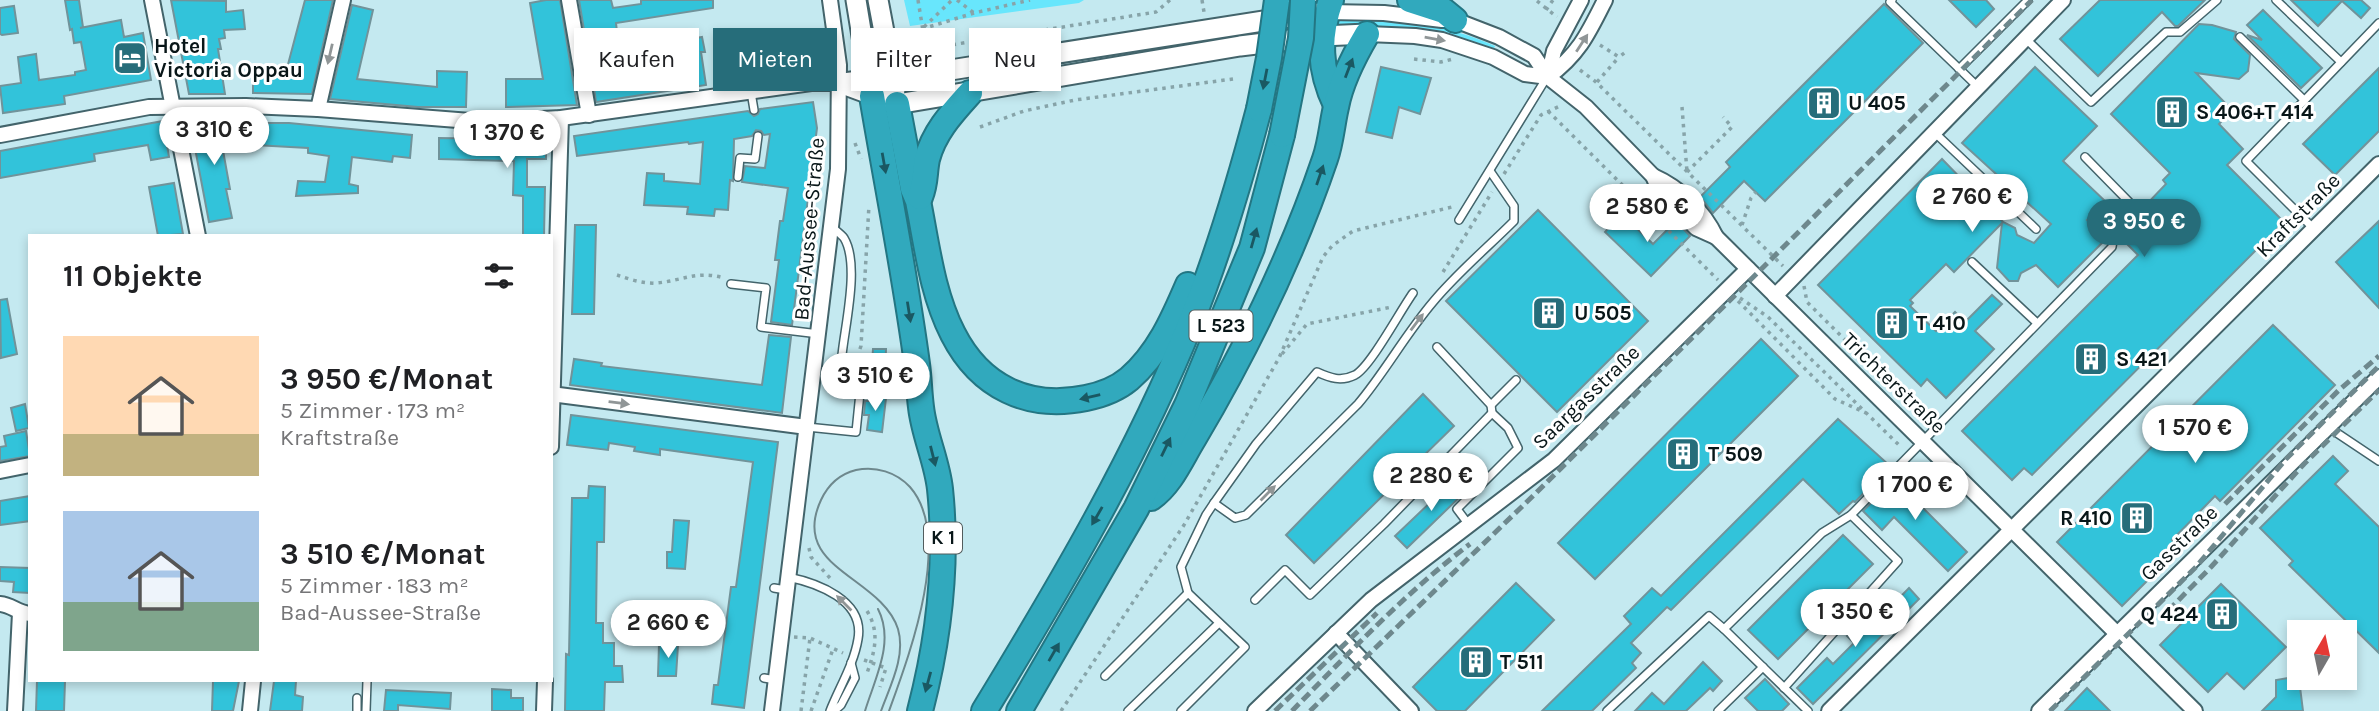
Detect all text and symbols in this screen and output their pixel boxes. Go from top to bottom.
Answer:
chip: Kaufen [574,28,699,91]
chip: Mieten [713,28,837,91]
chip: Filter [851,28,955,91]
chip: Neu [969,28,1061,91]
one-way arrow [1575,33,1588,53]
place label: Hotel Victoria Oppau [154,34,303,82]
one-way arrow [1424,34,1446,45]
hotel icon: Hotel Victoria Oppau [111,39,149,77]
one-way arrow [325,43,336,65]
one-way arrow [1344,58,1355,79]
one-way arrow [1259,68,1270,90]
building icon: U 405 [1805,84,1843,122]
place label: U 405 [1848,91,1906,115]
building icon: S 406+T 414 [2153,93,2191,131]
place label: S 406+T 414 [2196,100,2314,124]
pin: 3 310 € [149,108,279,167]
pin: 1 370 € [442,110,572,170]
text: 3 310 € [175,116,253,143]
text: 1 370 € [470,119,544,146]
street label: Bad-Aussee-Straße [789,137,829,321]
one-way arrow [878,152,889,174]
one-way arrow [1315,164,1326,185]
street label: Kraftstraße [2251,168,2345,262]
pin: 2 760 € [1907,174,2037,234]
text: 2 760 € [1932,183,2012,210]
pin: 2 580 € [1582,184,1712,244]
text: 2 580 € [1606,193,1688,220]
pin: 3 950 € [2079,200,2209,259]
text: 3 950 € [2103,208,2185,235]
one-way arrow [1250,227,1260,248]
icon: filters [480,257,518,295]
text: 11 Objekte [63,258,202,294]
building icon: U 505 [1530,294,1568,332]
one-way arrow [904,301,915,323]
place label: U 505 [1574,301,1632,325]
building icon: T 410 [1873,304,1911,342]
road number: L 523 [1190,310,1252,342]
place label: T 410 [1916,311,1966,335]
one-way arrow [1410,314,1425,332]
street label: Trichterstraße [1837,328,1951,438]
street label: Saargasstraße [1528,340,1644,454]
building icon: S 421 [2072,340,2110,378]
place label: S 421 [2116,347,2167,371]
pin: 3 510 € [810,354,940,413]
text: 3 950 €/Monat [280,361,493,397]
text: 3 510 € [837,362,913,389]
icon: home [119,364,203,448]
one-way arrow [1079,391,1101,402]
text: 5 Zimmer · 173 m² [280,397,465,424]
one-way arrow [608,397,630,408]
pin: 1 570 € [2130,406,2260,465]
text: 1 570 € [2158,414,2232,441]
text: Kraftstraße [280,424,399,451]
building icon: T 509 [1664,435,1702,473]
one-way arrow [1160,437,1172,457]
place label: T 509 [1708,442,1763,466]
one-way arrow [928,445,939,467]
pin: 2 280 € [1366,454,1496,513]
text: 2 280 € [1389,462,1473,489]
pin: 1 700 € [1850,462,1980,522]
text: 1 700 € [1878,471,1952,498]
one-way arrow [1260,485,1276,501]
building icon: R 410 [2118,499,2156,537]
street label: Gasstraße [2135,500,2223,586]
one-way arrow [1091,506,1103,525]
place label: R 410 [2060,506,2112,530]
road number: K 1 [924,523,962,554]
text: 3 510 €/Monat [280,536,485,572]
icon: home [119,539,203,623]
text: 5 Zimmer · 183 m² [280,572,469,599]
pin: 1 350 € [1790,590,1920,649]
one-way arrow [835,595,852,612]
building icon: Q 424 [2203,595,2241,633]
text: 1 350 € [1817,598,1893,625]
text: Bad-Aussee-Straße [280,599,481,626]
pin: 2 660 € [603,600,733,660]
place label: Q 424 [2141,602,2198,626]
text: 2 660 € [627,609,709,636]
north arrow [2287,620,2357,690]
map controls [2287,620,2357,690]
one-way arrow [1048,643,1060,662]
building icon: T 511 [1457,643,1495,681]
place label: T 511 [1500,650,1544,674]
one-way arrow [922,671,933,693]

